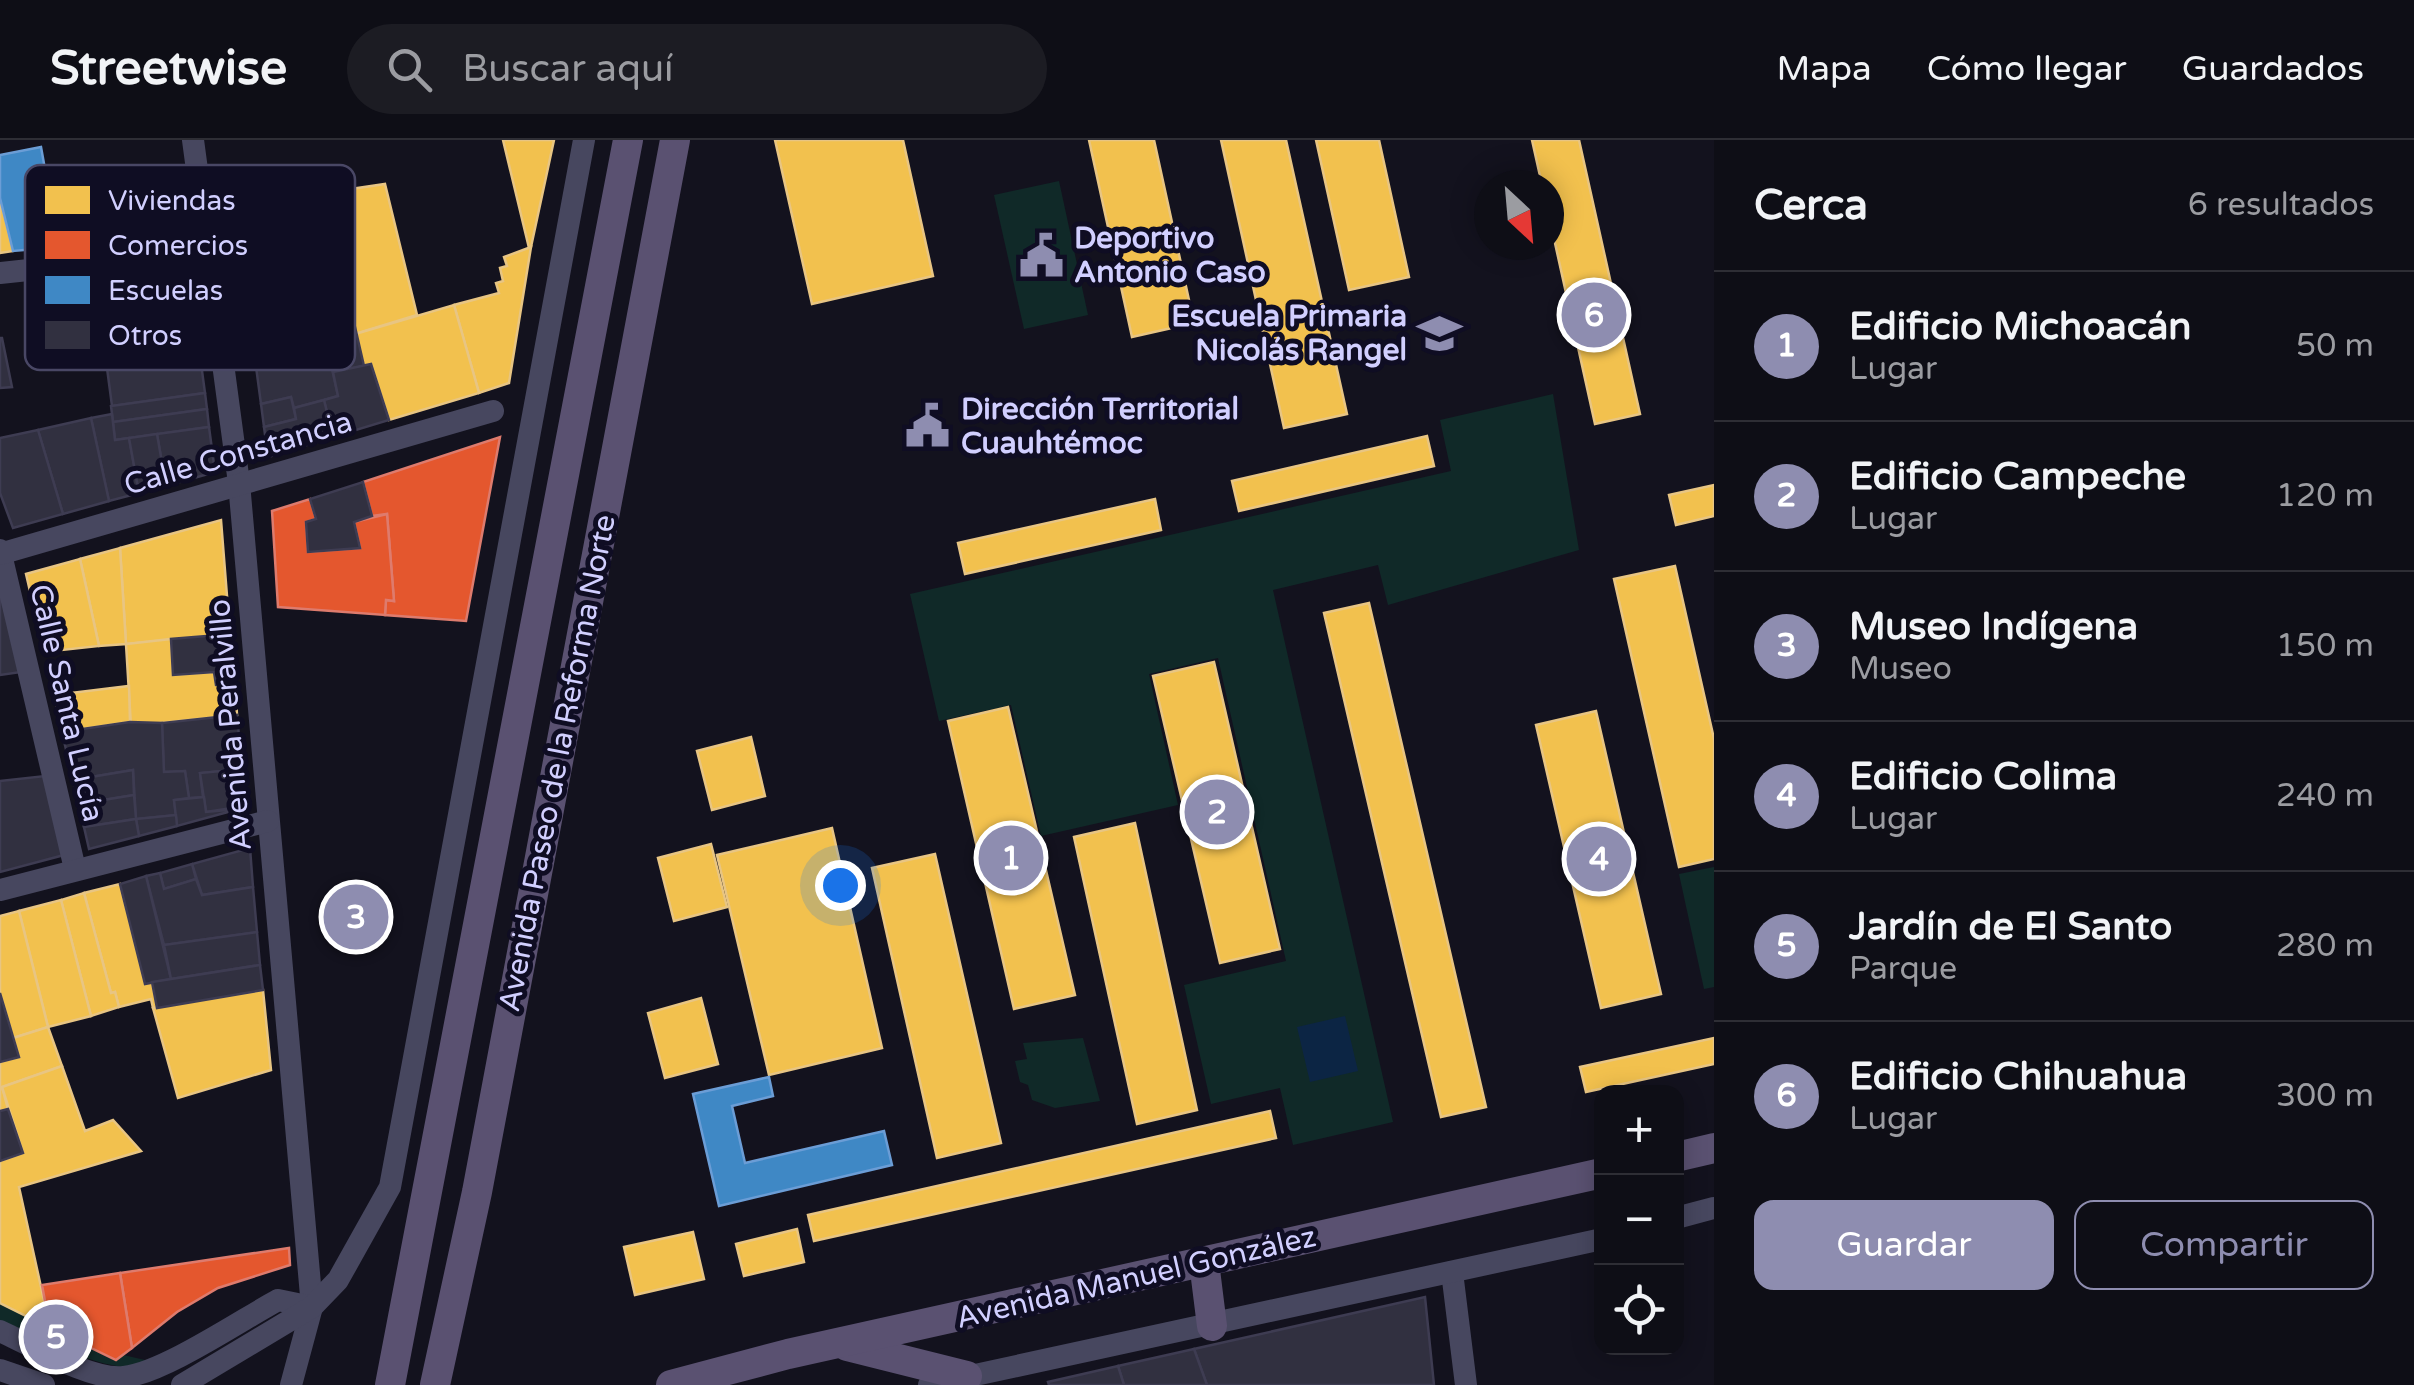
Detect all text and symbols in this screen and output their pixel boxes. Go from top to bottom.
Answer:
search box [347,24,1047,114]
text: Streetwise [50,40,287,98]
icon: search [382,42,437,97]
text: Buscar aquí [462,46,674,92]
text: Mapa [1777,48,1872,90]
text: Cómo llegar [1927,48,2127,90]
text: Guardados [2182,48,2364,90]
legend [25,165,355,370]
north arrow [1474,170,1564,260]
text: Cerca [1754,180,1868,231]
text: Viviendas [108,184,236,218]
text: 6 resultados [2188,186,2374,224]
place label: Deportivo Antonio Caso [1074,220,1266,291]
text: Comercios [108,229,248,263]
public building icon: Deportivo Antonio Caso [1017,231,1065,279]
text: Escuelas [108,274,223,308]
pin: 6 [1562,278,1626,352]
place label: Escuela Primaria Nicolás Rangel [1171,298,1407,369]
text: Edificio Michoacán [1849,304,2191,350]
school or university icon: Escuela Primaria Nicolás Rangel [1416,309,1464,357]
text: Otros [108,319,182,353]
text: 1 [1776,327,1797,365]
text: 50 m [2296,327,2374,365]
text: Lugar [1849,350,1937,388]
place label: Dirección Territorial Cuauhtémoc [961,391,1239,462]
public building icon: Dirección Territorial Cuauhtémoc [904,402,952,450]
street label: Calle Constancia [120,403,356,504]
text: Edificio Campeche [1849,454,2186,500]
text: 2 [1776,477,1797,515]
text: 120 m [2276,477,2374,515]
text: Lugar [1849,500,1937,538]
street label: Avenida Paseo de la Reforma Norte [491,512,624,1015]
street label: Calle Santa Lucía [21,581,112,826]
street label: Avenida Peralvillo [201,598,260,852]
text: Museo Indígena [1849,604,2138,650]
text: 3 [1776,627,1797,665]
text: 150 m [2276,627,2374,665]
text: Museo [1849,650,1952,688]
text: Edificio Colima [1849,754,2117,800]
pin: 2 [1184,774,1250,850]
text: 4 [1776,777,1797,815]
text: 240 m [2276,777,2374,815]
text: Lugar [1849,800,1937,838]
pin: 1 [978,820,1044,896]
pin: 4 [1566,822,1632,896]
your location [815,860,866,911]
pin: 3 [324,880,388,954]
text: Jardín de El Santo [1849,904,2172,950]
text: 5 [1776,927,1797,965]
text: 280 m [2276,927,2374,965]
text: Parque [1849,950,1957,988]
text: Edificio Chihuahua [1849,1054,2187,1100]
text: 6 [1776,1077,1797,1115]
text: 300 m [2276,1077,2374,1115]
map controls [1594,1085,1684,1355]
button: + [1594,1085,1684,1175]
text: Lugar [1849,1100,1937,1138]
button: − [1594,1175,1684,1265]
button: Guardar [1754,1200,2054,1290]
button: Compartir [2074,1200,2374,1290]
street label: Avenida Manuel González [953,1218,1320,1337]
button: locate [1594,1265,1684,1355]
pin: 5 [23,1300,88,1374]

